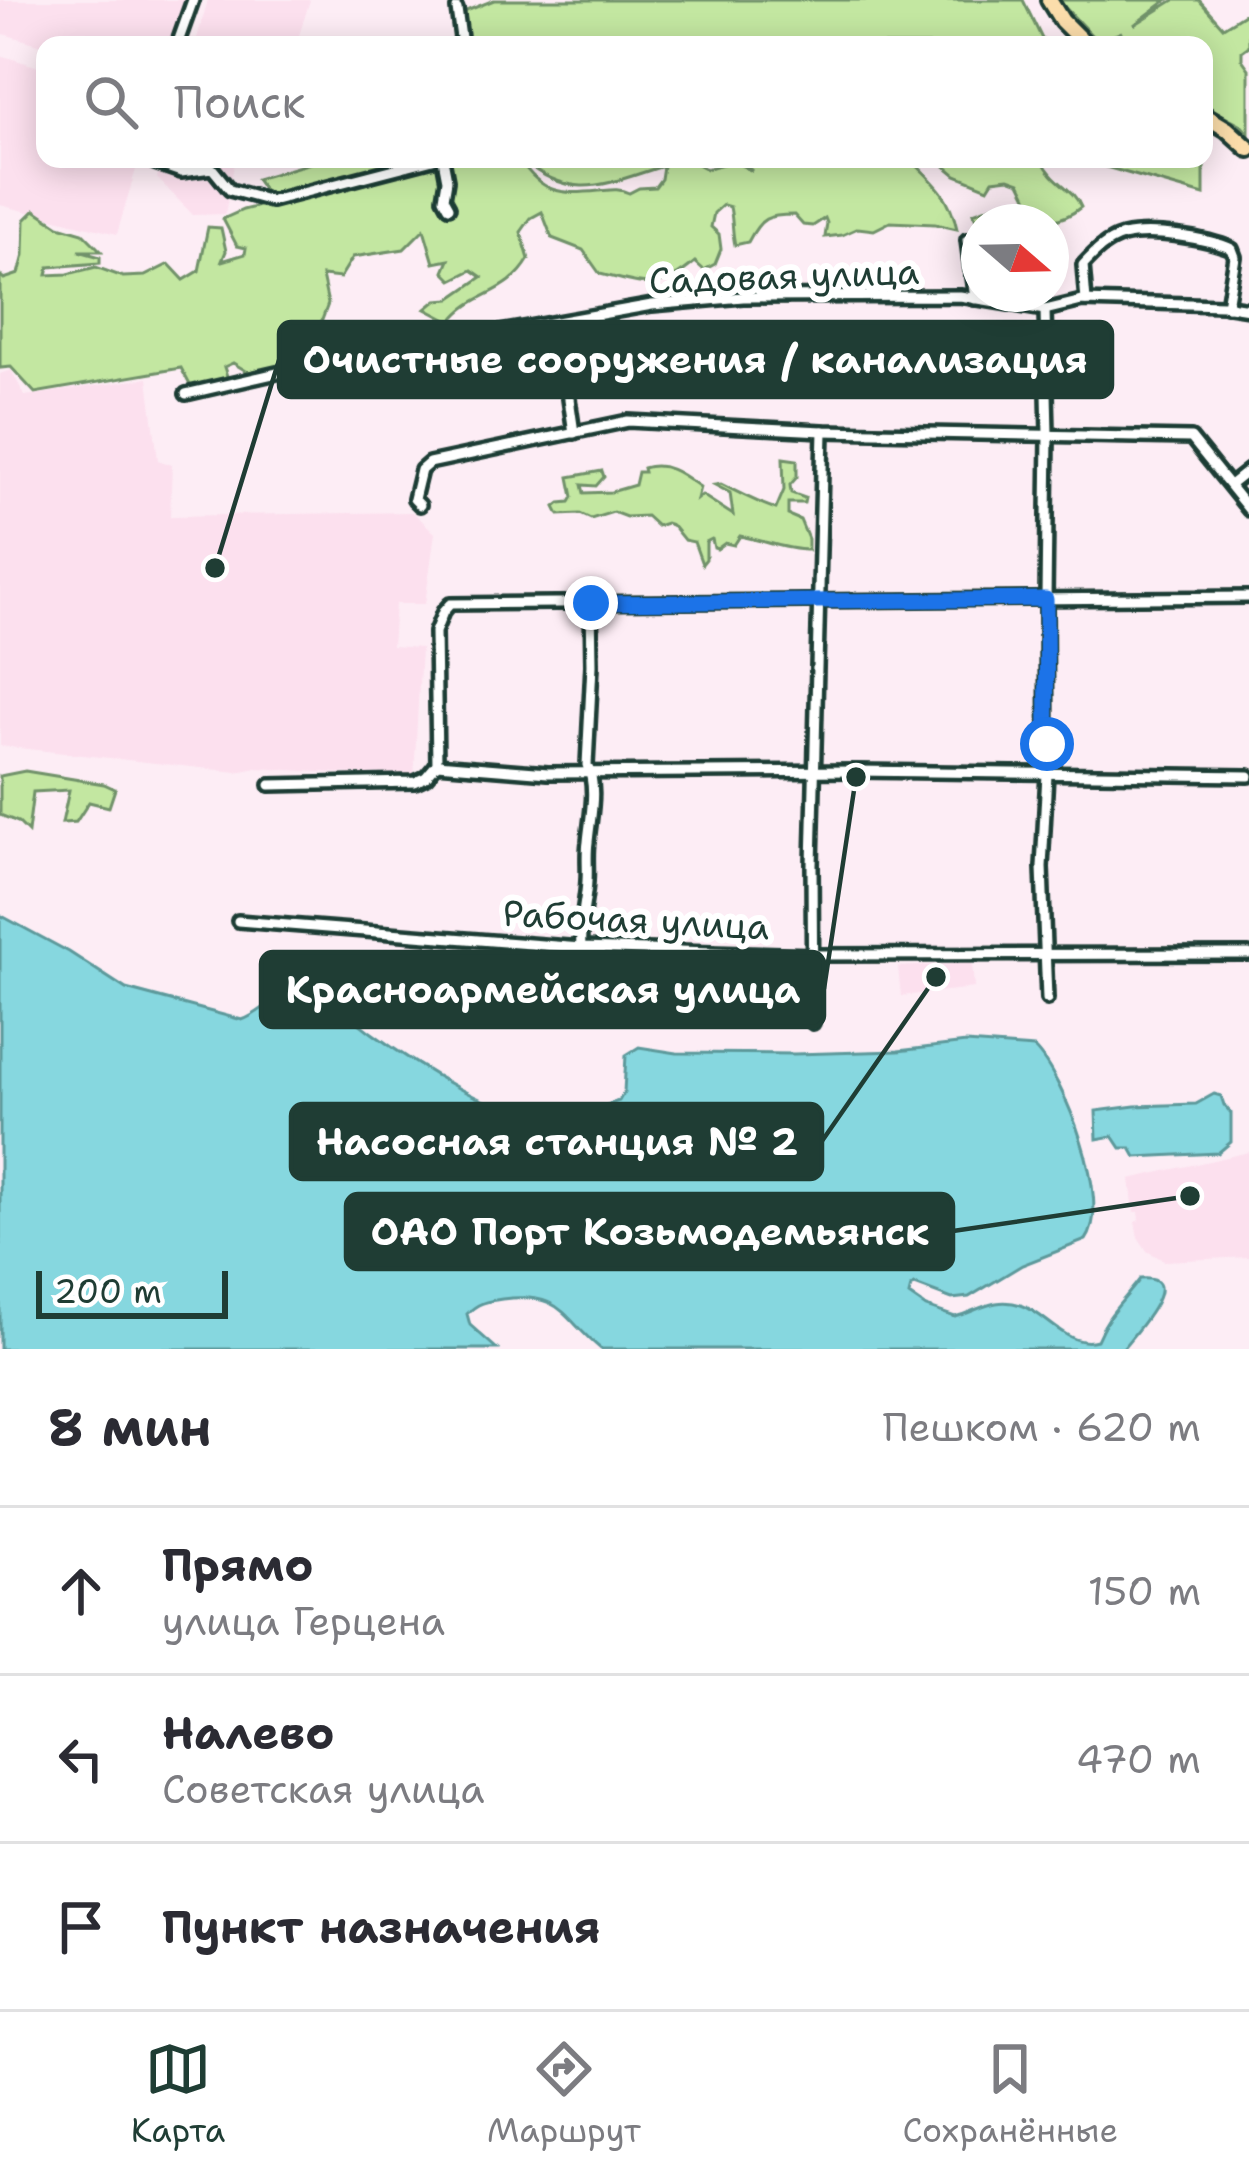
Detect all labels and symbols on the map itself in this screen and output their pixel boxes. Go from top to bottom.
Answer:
north arrow [961,204,1069,312]
street label: Садовая улица [648,247,920,305]
callout: Очистные сооружения / канализация [279,322,1112,397]
text: Очистные сооружения / канализация [302,333,1088,385]
route end [564,576,618,630]
route start [1020,717,1074,771]
street label: Рабочая улица [501,889,771,951]
callout: Красноармейская улица [261,952,824,1027]
text: Красноармейская улица [286,963,801,1015]
callout: Насосная станция № 2 [291,1104,822,1179]
text: Насосная станция № 2 [316,1115,798,1167]
callout: ОАО Порт Козьмодемьянск [346,1194,953,1269]
text: ОАО Порт Козьмодемьянск [370,1205,930,1257]
scale bar [36,1265,228,1318]

